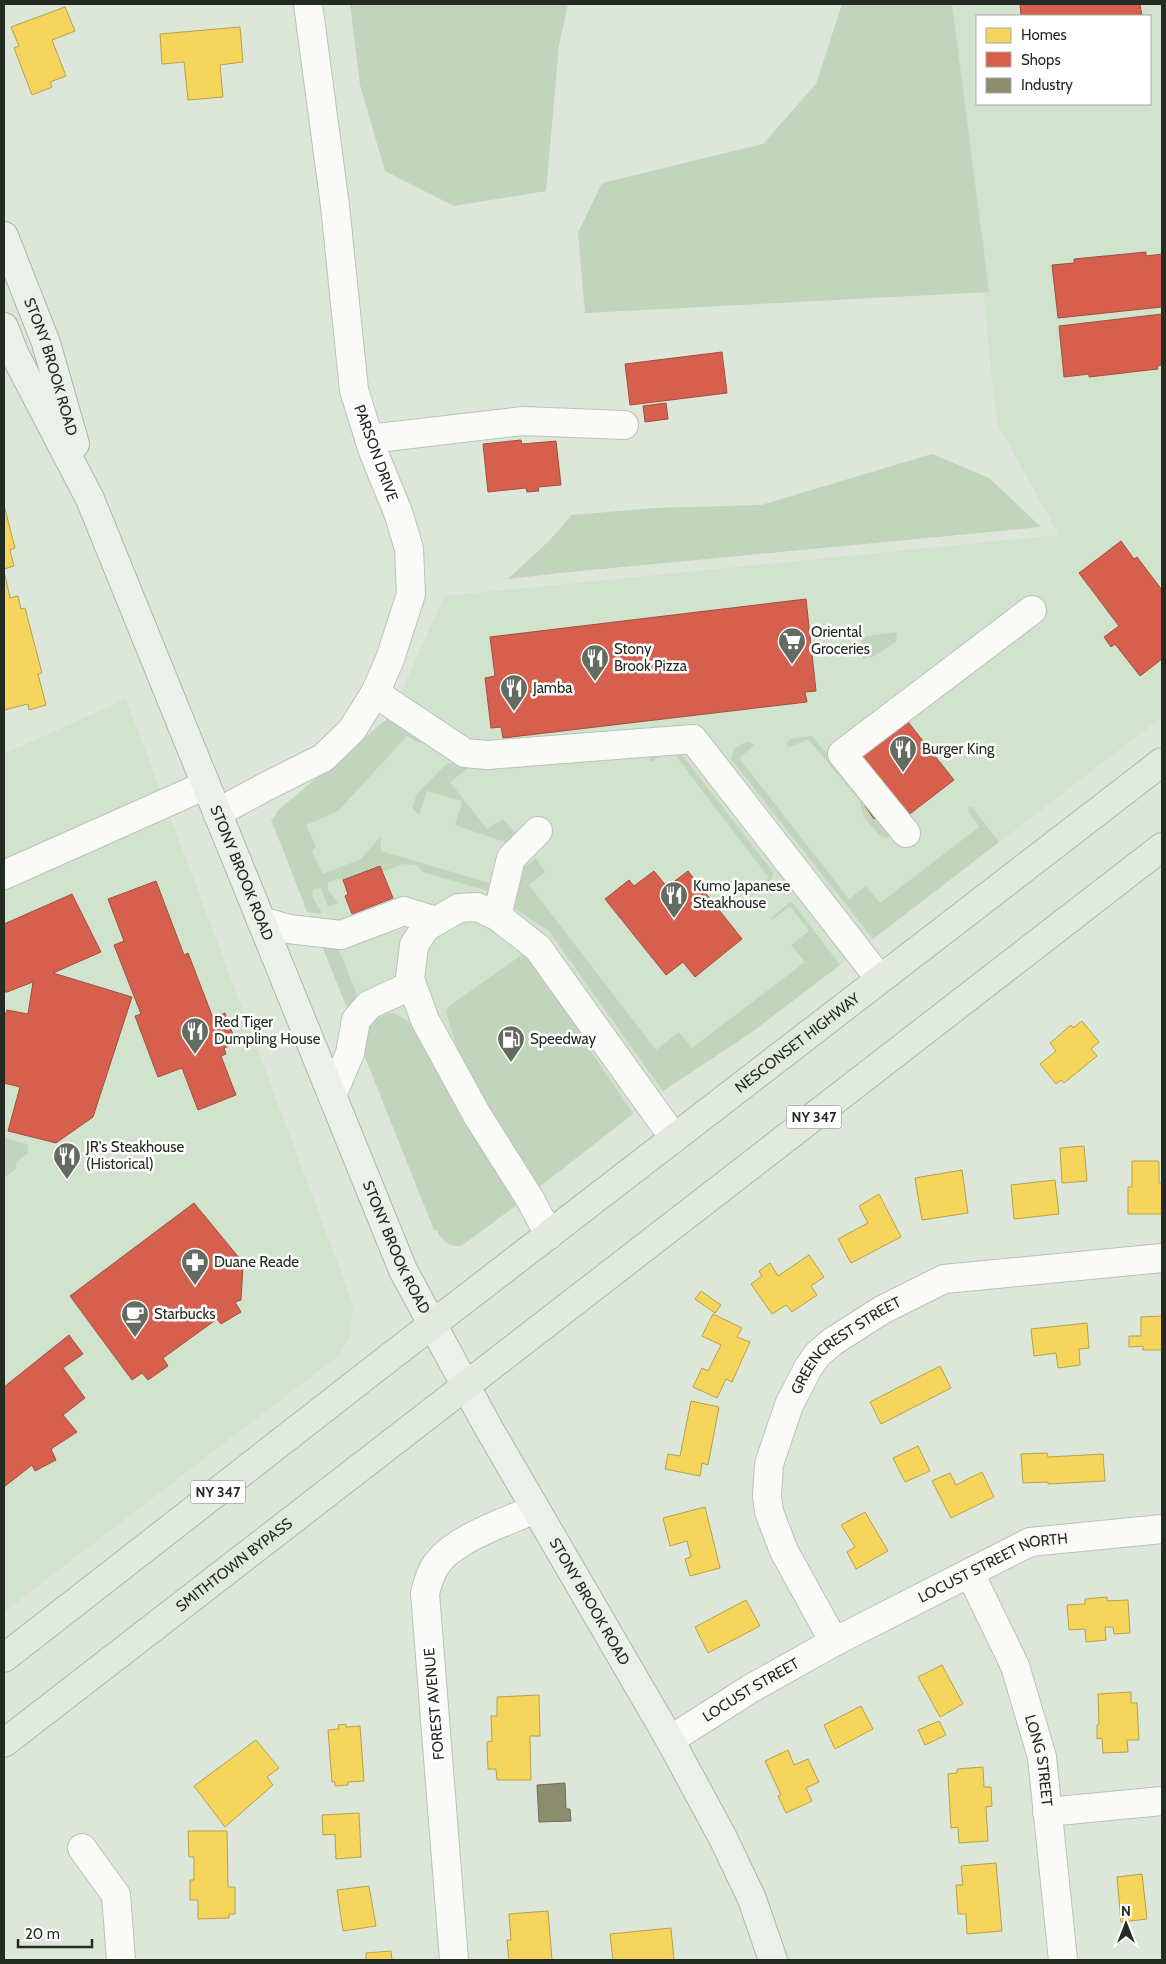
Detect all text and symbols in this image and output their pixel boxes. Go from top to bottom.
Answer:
legend [976,15,1151,105]
text: Homes [1021,26,1067,44]
text: Shops [1021,51,1061,69]
text: Industry [1021,76,1073,94]
street label: STONY BROOK ROAD [20,295,81,438]
street label: PARSON DRIVE [350,402,402,504]
place label: Oriental Groceries [811,623,870,658]
supermarket icon: Oriental Groceries [777,626,807,665]
place label: Stony Brook Pizza [614,640,688,675]
restaurant icon: Stony Brook Pizza [580,643,610,682]
restaurant icon: Jamba [499,673,529,712]
place label: Jamba [532,679,573,697]
restaurant icon: Burger King [888,734,918,773]
place label: Burger King [922,740,995,758]
street label: STONY BROOK ROAD [206,803,277,943]
place label: Kumo Japanese Steakhouse [693,877,790,912]
restaurant icon: Kumo Japanese Steakhouse [659,880,689,919]
street label: NESCONSET HIGHWAY [732,989,864,1097]
place label: Red Tiger Dumpling House [214,1013,321,1048]
restaurant icon: Red Tiger Dumpling House [180,1016,210,1055]
fuel station icon: Speedway [496,1024,526,1063]
place label: Speedway [530,1030,596,1048]
road number: NY 347 [786,1106,842,1128]
place label: JR's Steakhouse (Historical) [85,1138,184,1173]
restaurant icon: JR's Steakhouse (Historical) [52,1141,82,1180]
street label: STONY BROOK ROAD [359,1178,434,1317]
pharmacy icon: Duane Reade [180,1247,210,1286]
place label: Duane Reade [214,1253,299,1271]
street label: GREENCREST STREET [787,1293,904,1397]
cafe icon: Starbucks [120,1299,150,1338]
place label: Starbucks [154,1305,215,1323]
road number: NY 347 [190,1480,246,1504]
street label: SMITHTOWN BYPASS [172,1514,296,1616]
street label: LOCUST STREET NORTH [915,1529,1069,1607]
street label: STONY BROOK ROAD [546,1535,634,1668]
street label: FOREST AVENUE [420,1647,448,1761]
street label: LOCUST STREET [699,1654,802,1726]
street label: LONG STREET [1021,1712,1056,1807]
north arrow [1101,1899,1151,1949]
text: N [1121,1902,1131,1920]
scale bar [18,1916,91,1948]
text: 20 m [25,1925,60,1943]

